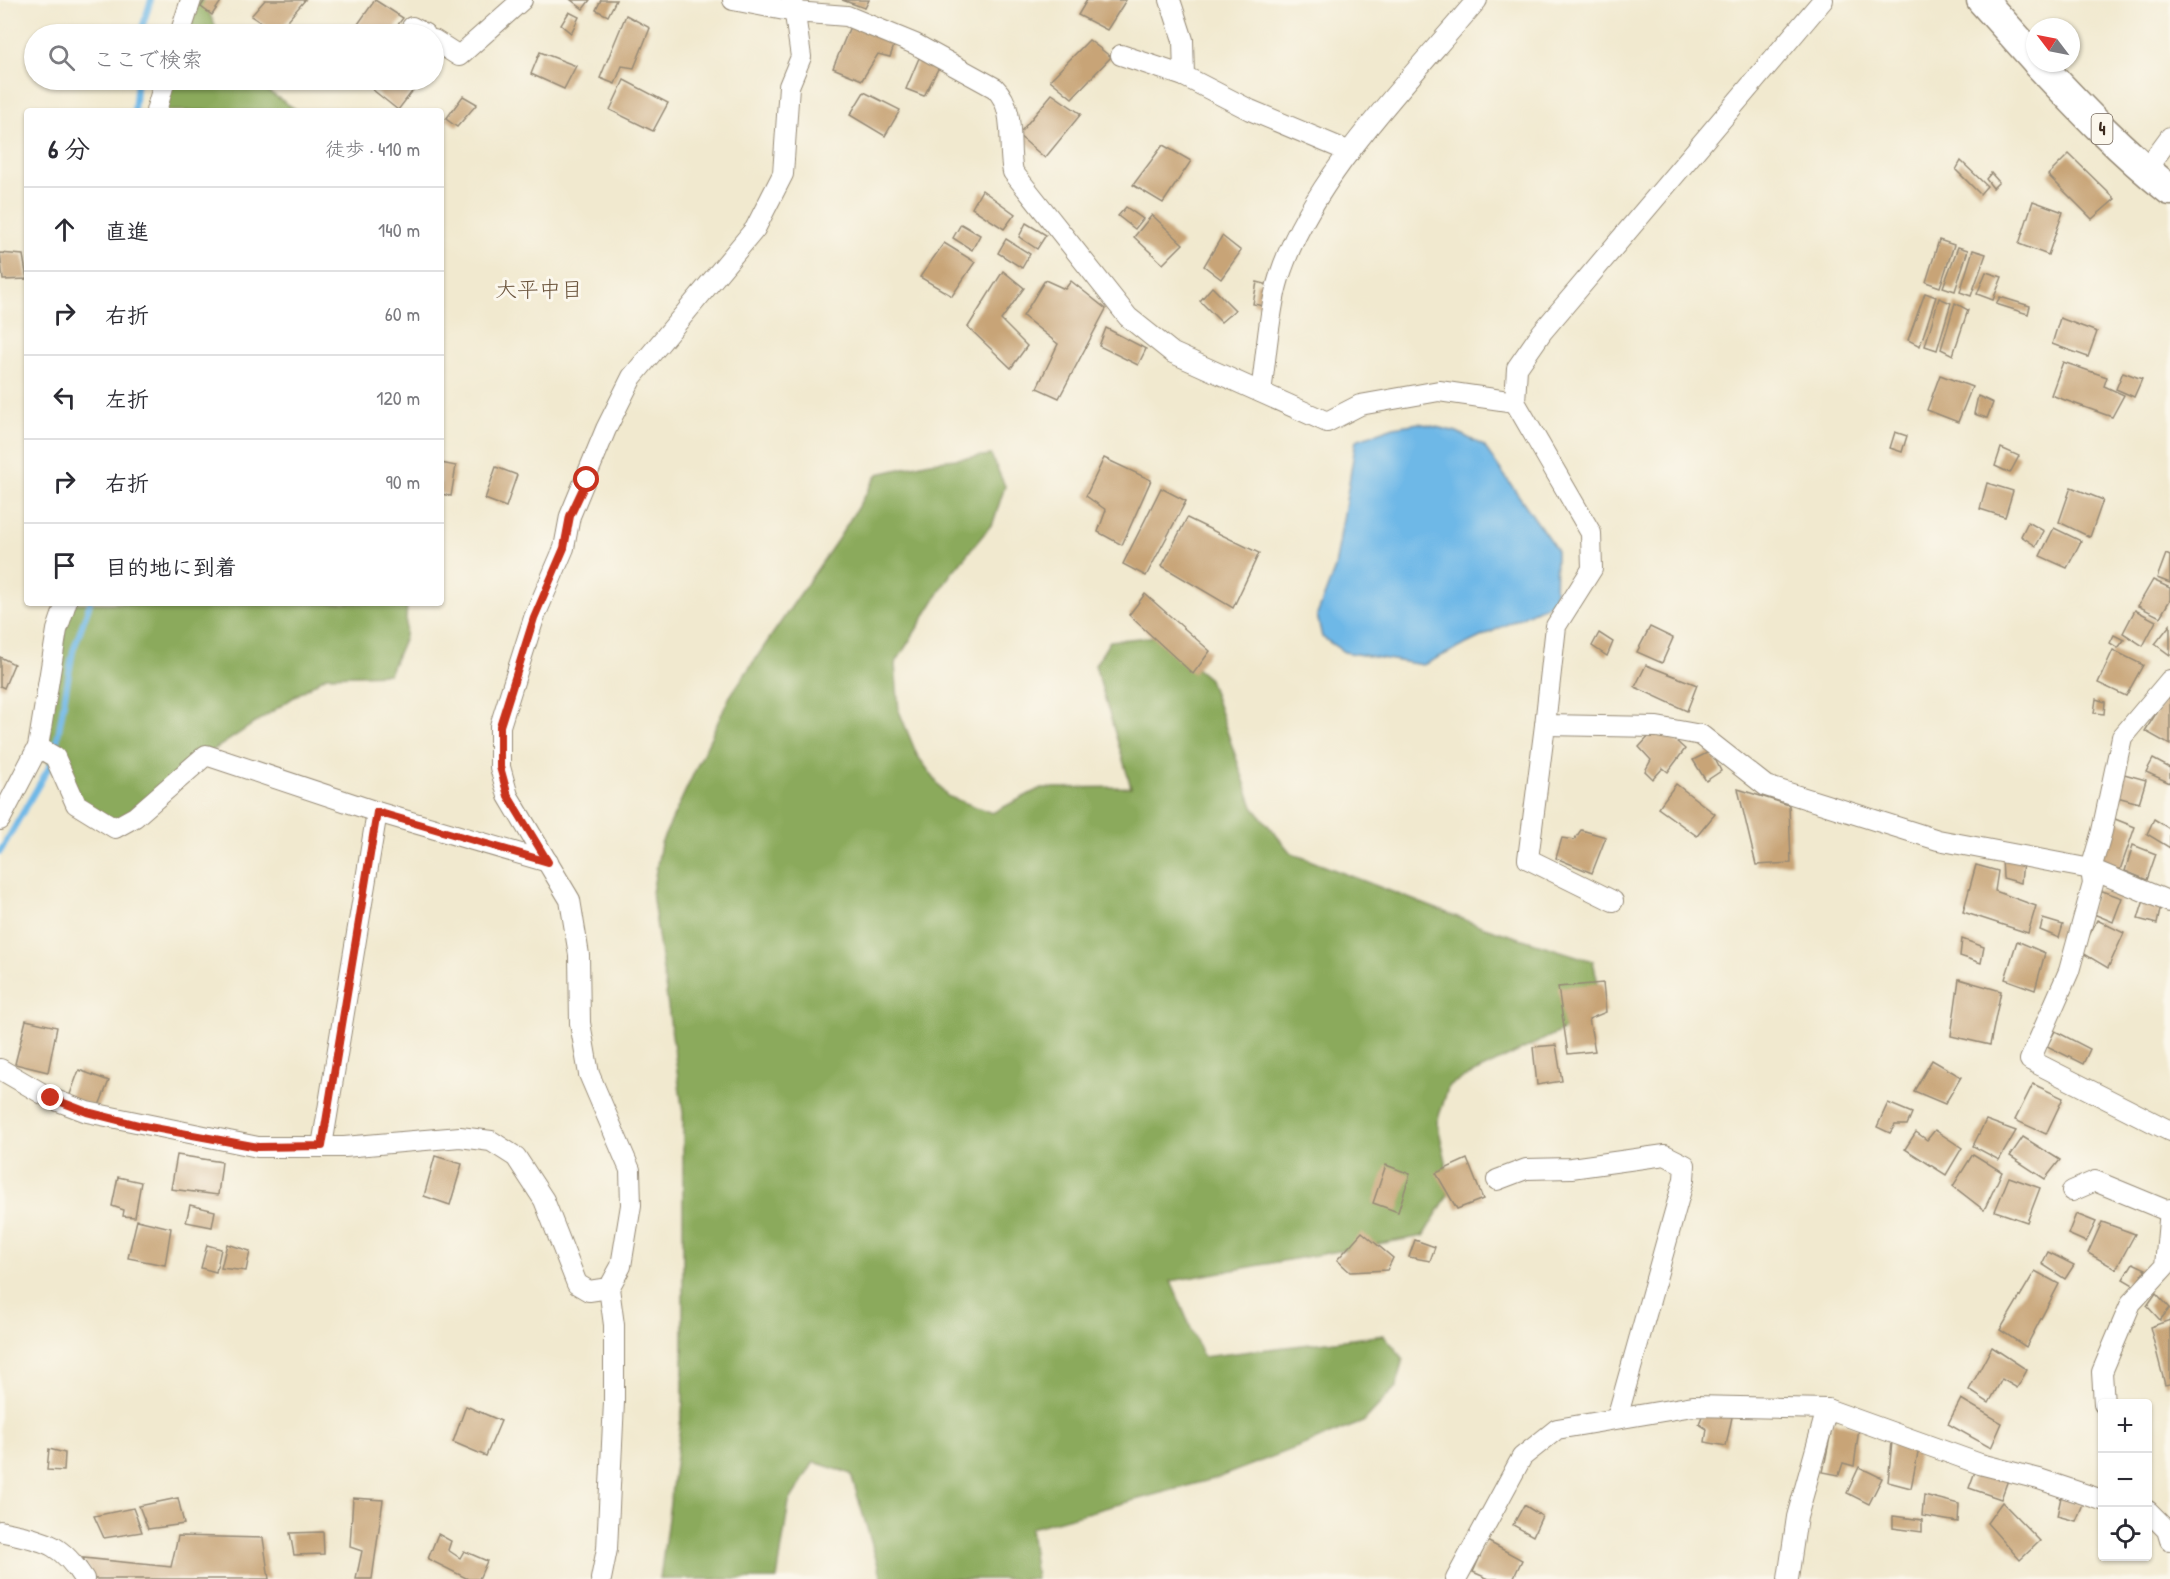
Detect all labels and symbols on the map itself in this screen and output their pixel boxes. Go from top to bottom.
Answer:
north arrow [2026,18,2080,72]
road number: 4 [2092,114,2112,144]
district label: 大平中目 [495,274,583,304]
route start [573,466,599,492]
route end [37,1084,63,1110]

